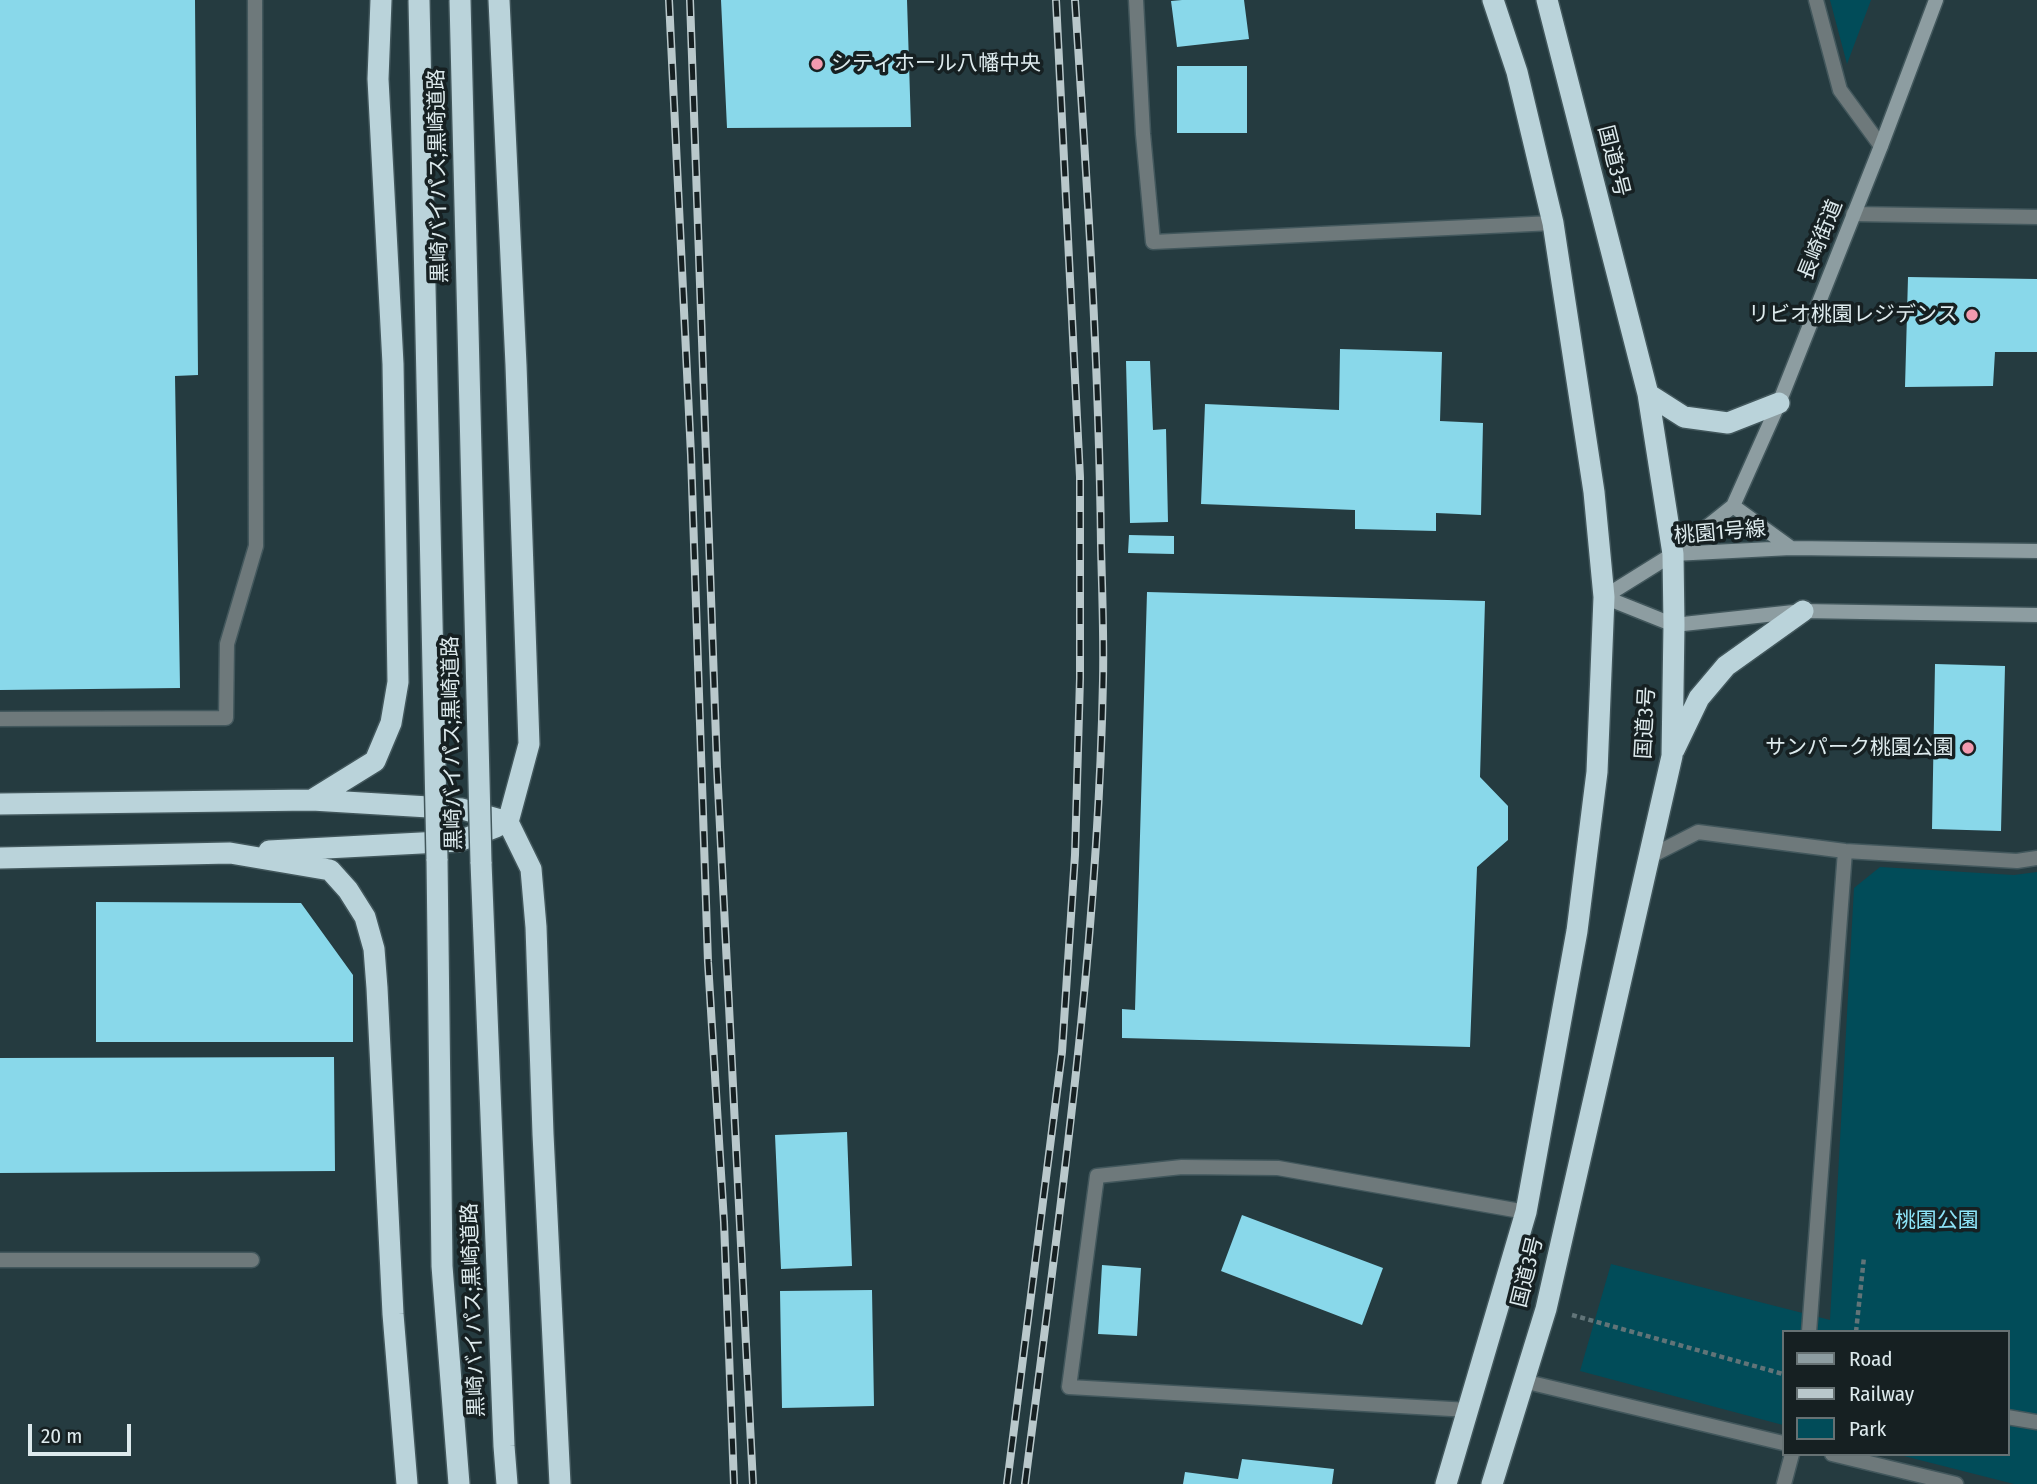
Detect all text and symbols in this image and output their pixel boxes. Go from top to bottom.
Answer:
place label: シティホール八幡中央 [831,51,1041,77]
marker: シティホール八幡中央 [809,56,825,72]
street label: 黒崎バイパス;黒崎道路 [425,69,453,283]
street label: 国道3号 [1592,123,1634,199]
street label: 長崎街道 [1794,196,1848,284]
place label: リビオ桃園レジデンス [1748,302,1958,328]
marker: リビオ桃園レジデンス [1964,307,1980,323]
street label: 桃園1号線 [1673,516,1767,550]
street label: 黒崎バイパス;黒崎道路 [439,636,467,850]
street label: 国道3号 [1632,686,1660,760]
place label: サンパーク桃園公園 [1765,735,1954,761]
marker: サンパーク桃園公園 [1960,740,1976,756]
street label: 黒崎バイパス;黒崎道路 [458,1202,490,1418]
park label: 桃園公園 [1895,1208,1979,1234]
street label: 国道3号 [1507,1234,1549,1310]
legend [1782,1330,2009,1456]
text: Road [1849,1346,1893,1372]
text: Railway [1849,1381,1914,1407]
scale bar [32,1410,135,1454]
text: Park [1849,1416,1886,1442]
text: 20 m [41,1423,82,1449]

